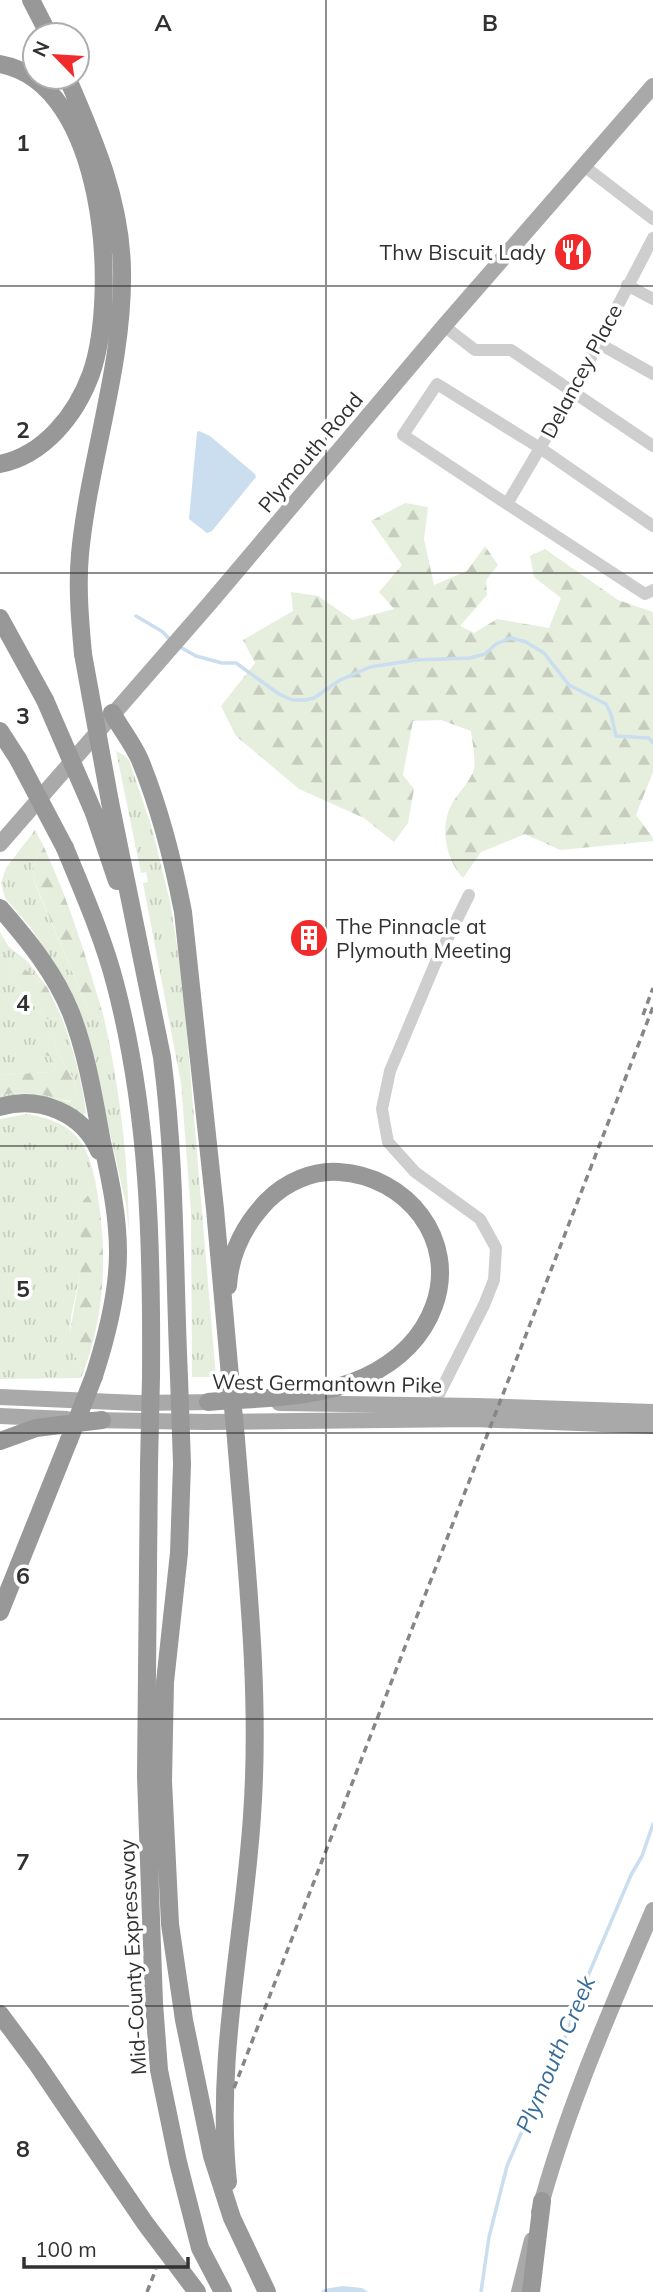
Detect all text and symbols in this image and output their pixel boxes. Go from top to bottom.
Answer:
text: A [154,8,172,37]
text: B [482,8,498,37]
north arrow [21,21,91,91]
text: N [27,37,55,60]
text: 1 [16,128,30,157]
restaurant icon: Thw Biscuit Lady [552,231,594,273]
place label: Thw Biscuit Lady [380,239,546,265]
street label: Delancey Place [535,300,627,442]
street label: Plymouth Road [252,387,368,517]
text: 2 [16,415,30,444]
text: 3 [16,701,30,730]
place label: The Pinnacle at Plymouth Meeting [336,913,512,963]
building icon: The Pinnacle at Plymouth Meeting [288,917,330,959]
text: 4 [16,988,30,1017]
text: 5 [16,1274,30,1303]
street label: West Germantown Pike [212,1368,442,1398]
text: 6 [16,1561,30,1590]
street label: Mid-County Expressway [113,1838,151,2076]
text: 7 [16,1847,30,1876]
water label: Plymouth Creek [509,1970,602,2137]
text: 8 [16,2134,30,2163]
scale bar [24,2226,189,2270]
text: 100 m [35,2236,97,2262]

